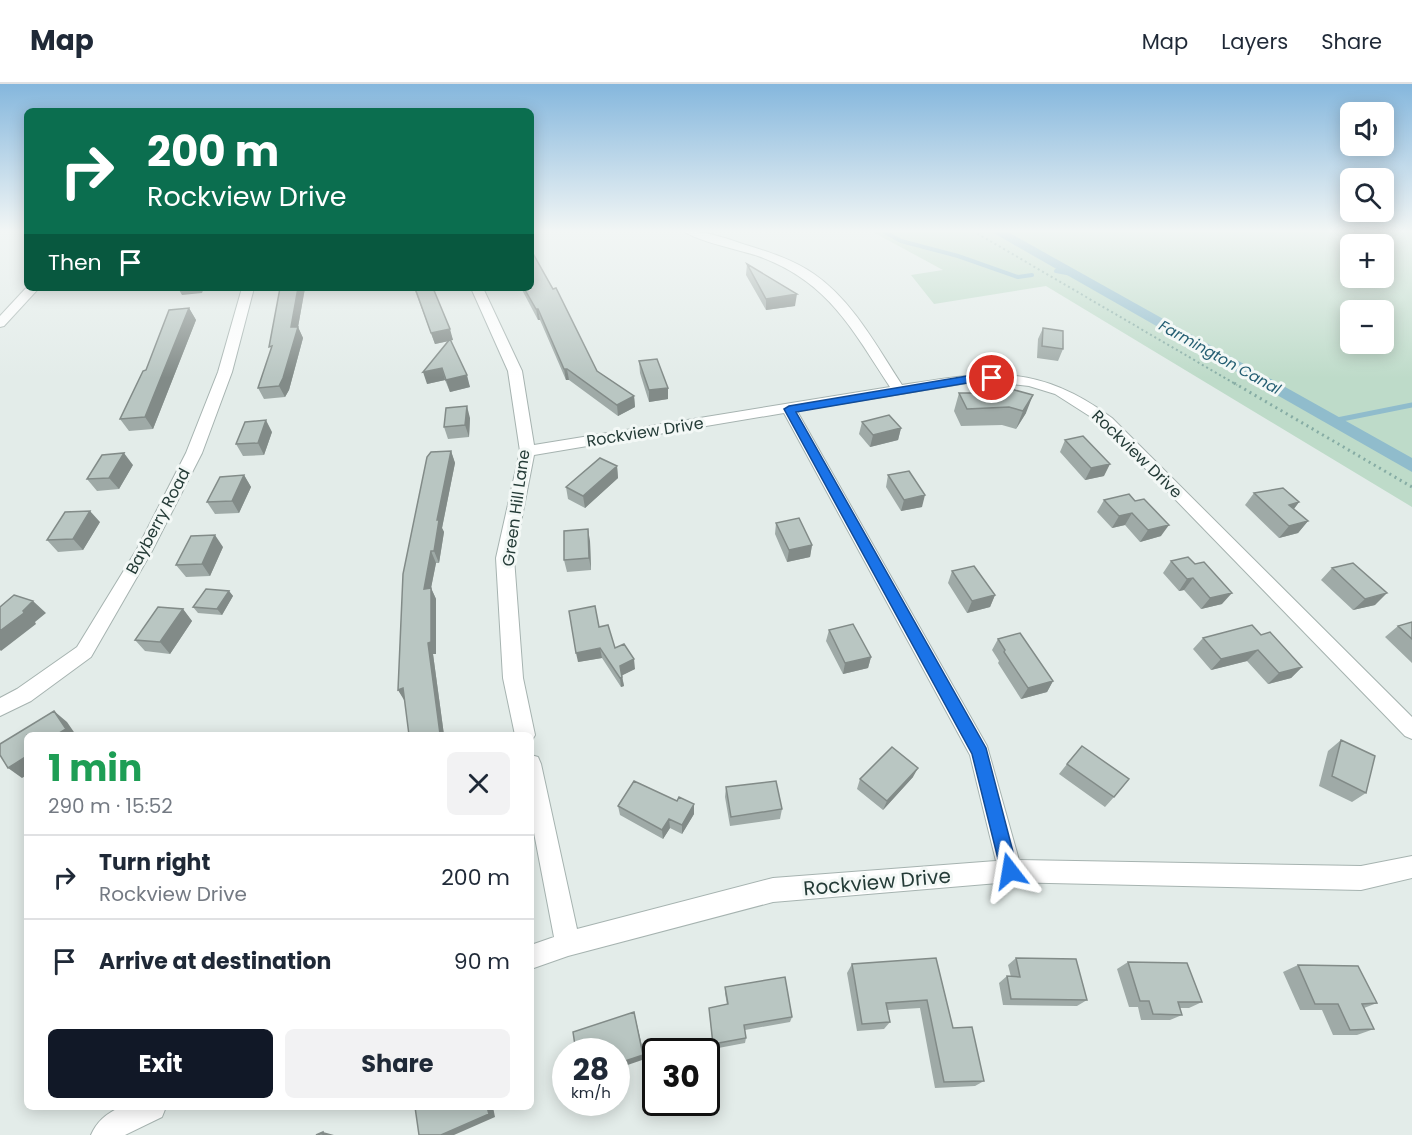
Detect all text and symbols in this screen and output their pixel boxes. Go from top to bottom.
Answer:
text: Map [30,21,94,60]
text: Map [1142,27,1188,56]
text: Layers [1221,27,1288,56]
text: Share [1321,27,1382,56]
map controls [1340,102,1394,354]
button: sound [1340,102,1394,156]
text: 200 m [147,122,279,181]
icon: right [48,132,126,210]
button: search [1340,168,1394,222]
text: Rockview Drive [147,178,347,215]
button: + [1340,234,1394,288]
icon: arrive [114,246,147,279]
text: Then [48,247,102,278]
button: − [1340,300,1394,354]
water label: Farmington Canal [1155,315,1285,399]
pin [966,352,1017,403]
icon: arrive [975,361,1008,394]
street label: Rockview Drive [1086,405,1188,503]
street label: Rockview Drive [585,411,705,453]
street label: Green Hill Lane [496,448,536,568]
street label: Bayberry Road [120,464,196,578]
text: 1 min [48,743,142,794]
button: close [447,752,510,815]
text: 290 m · 15:52 [48,792,173,820]
position arrow [978,839,1042,903]
text: Turn right [99,847,210,878]
icon: right [48,861,81,894]
text: 200 m [441,862,510,893]
street label: Rockview Drive [802,862,952,902]
text: Rockview Drive [99,880,247,908]
icon: arrive [48,945,81,978]
text: Arrive at destination [99,946,331,977]
text: 90 m [454,946,510,977]
button: Exit [48,1029,273,1098]
button: Share [285,1029,510,1098]
speed limit sign: 30 [642,1038,720,1116]
text: 28 [573,1048,609,1091]
text: km/h [571,1082,611,1103]

